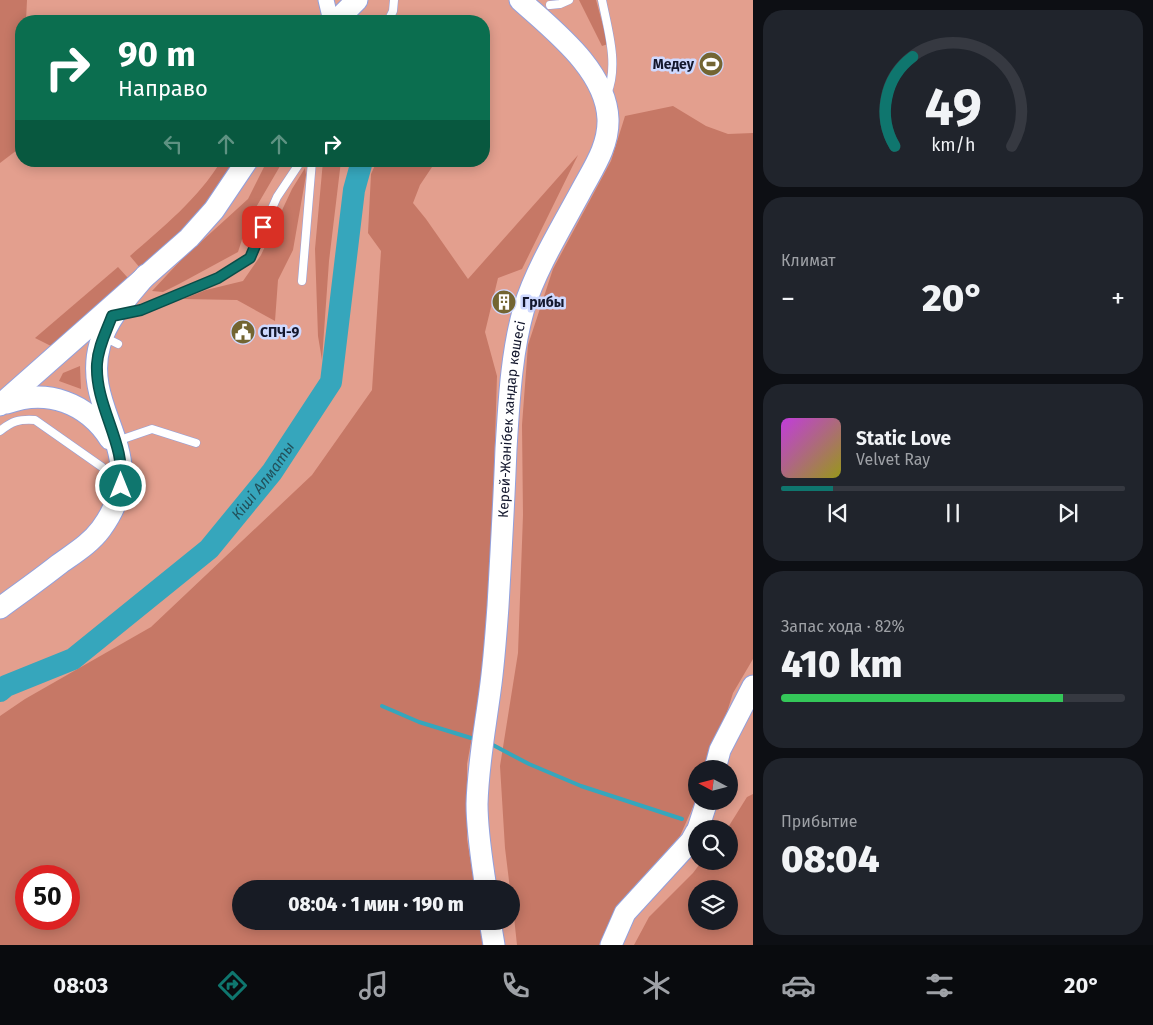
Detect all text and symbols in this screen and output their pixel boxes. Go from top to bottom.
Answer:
text: 90 m [118,33,196,75]
icon: right [35,35,100,100]
sports icon: Медеу [698,51,724,77]
place label: Медеу [653,56,695,73]
text: Направо [118,75,208,102]
text: 49 [924,76,982,139]
icon: left [159,130,187,158]
icon: ahead [212,130,240,158]
icon: ahead [265,130,293,158]
icon: right [318,130,346,158]
text: km/h [931,134,975,156]
pin [242,206,284,248]
icon: arrive [249,213,277,241]
text: Климат [781,251,836,270]
text: 20° [922,275,984,321]
text: − [781,282,795,315]
text: + [1111,282,1125,315]
building icon: Грибы [491,289,517,315]
place label: Грибы [522,294,564,311]
public building icon: СПЧ-9 [230,319,256,345]
street label: Керей-Жәнібек хандар көшесі [494,319,529,518]
place label: СПЧ-9 [260,324,300,341]
text: Static Love [856,427,951,450]
water label: Кіші Алматы [228,439,298,523]
text: Velvet Ray [856,450,930,469]
position arrow [94,459,146,511]
icon: previous [824,499,852,527]
icon: pause [939,499,967,527]
icon: next [1054,499,1082,527]
text: Запас хода · 82% [781,617,905,636]
text: 410 km [781,641,903,687]
north arrow [688,760,738,810]
map controls [688,760,738,930]
text: Прибытие [781,812,857,831]
button: search [688,820,738,870]
text: 08:04 [781,836,880,882]
speed limit sign: 50 [15,865,80,930]
button: layers [688,880,738,930]
text: 08:04 · 1 мин · 190 m [288,893,464,916]
icon: directions [215,968,250,1003]
icon: music [356,968,391,1003]
icon: phone [498,968,533,1003]
icon: climate [639,968,674,1003]
icon: car [781,968,816,1003]
icon: filters [922,968,957,1003]
text: 08:03 [53,972,108,999]
text: 20° [1064,972,1100,999]

